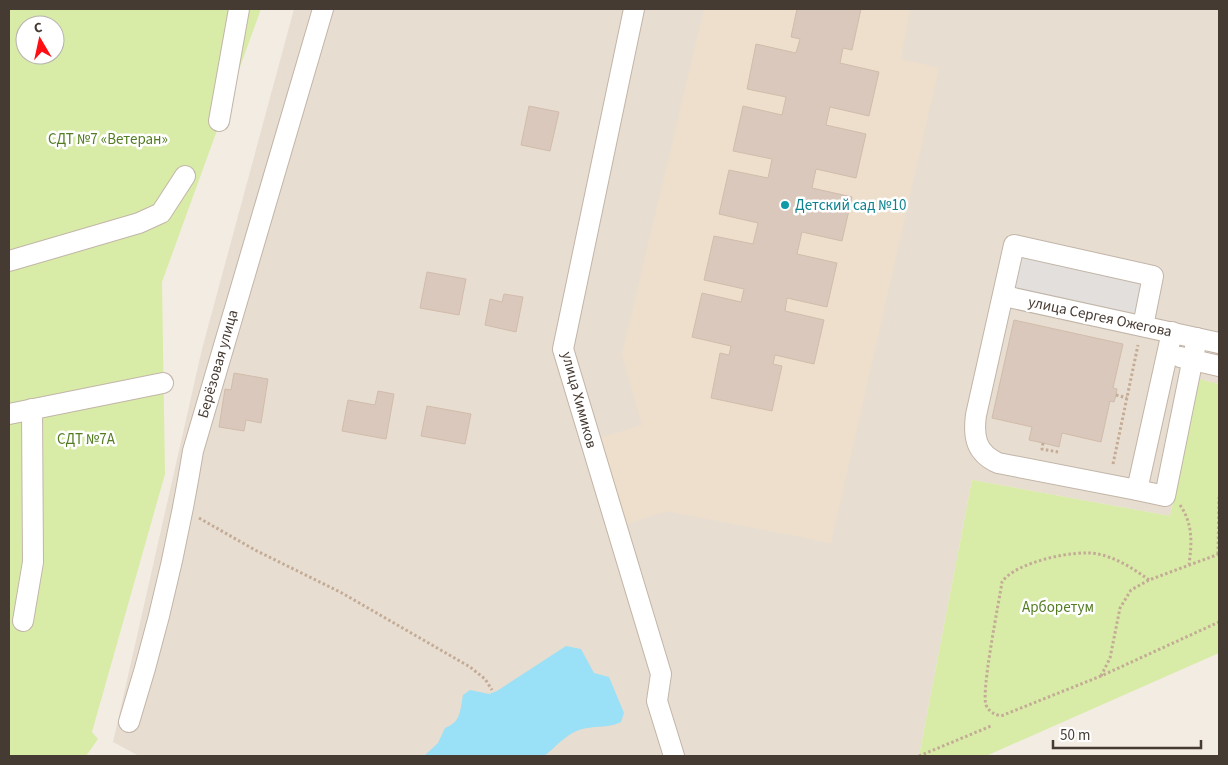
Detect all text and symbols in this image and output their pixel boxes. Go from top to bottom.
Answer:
north arrow [15,15,65,65]
text: С [33,18,44,39]
park label: СДТ №7 «Ветеран» [48,129,168,150]
place label: Детский сад №10 [795,195,906,216]
marker: Детский сад №10 [779,199,791,211]
street label: улица Сергея Ожегова [1026,291,1174,343]
street label: Берёзовая улица [192,307,244,421]
street label: улица Химиков [556,349,602,451]
park label: СДТ №7А [57,429,116,450]
park label: Арборетум [1022,597,1094,618]
scale bar [1053,718,1200,750]
text: 50 m [1060,725,1090,746]

